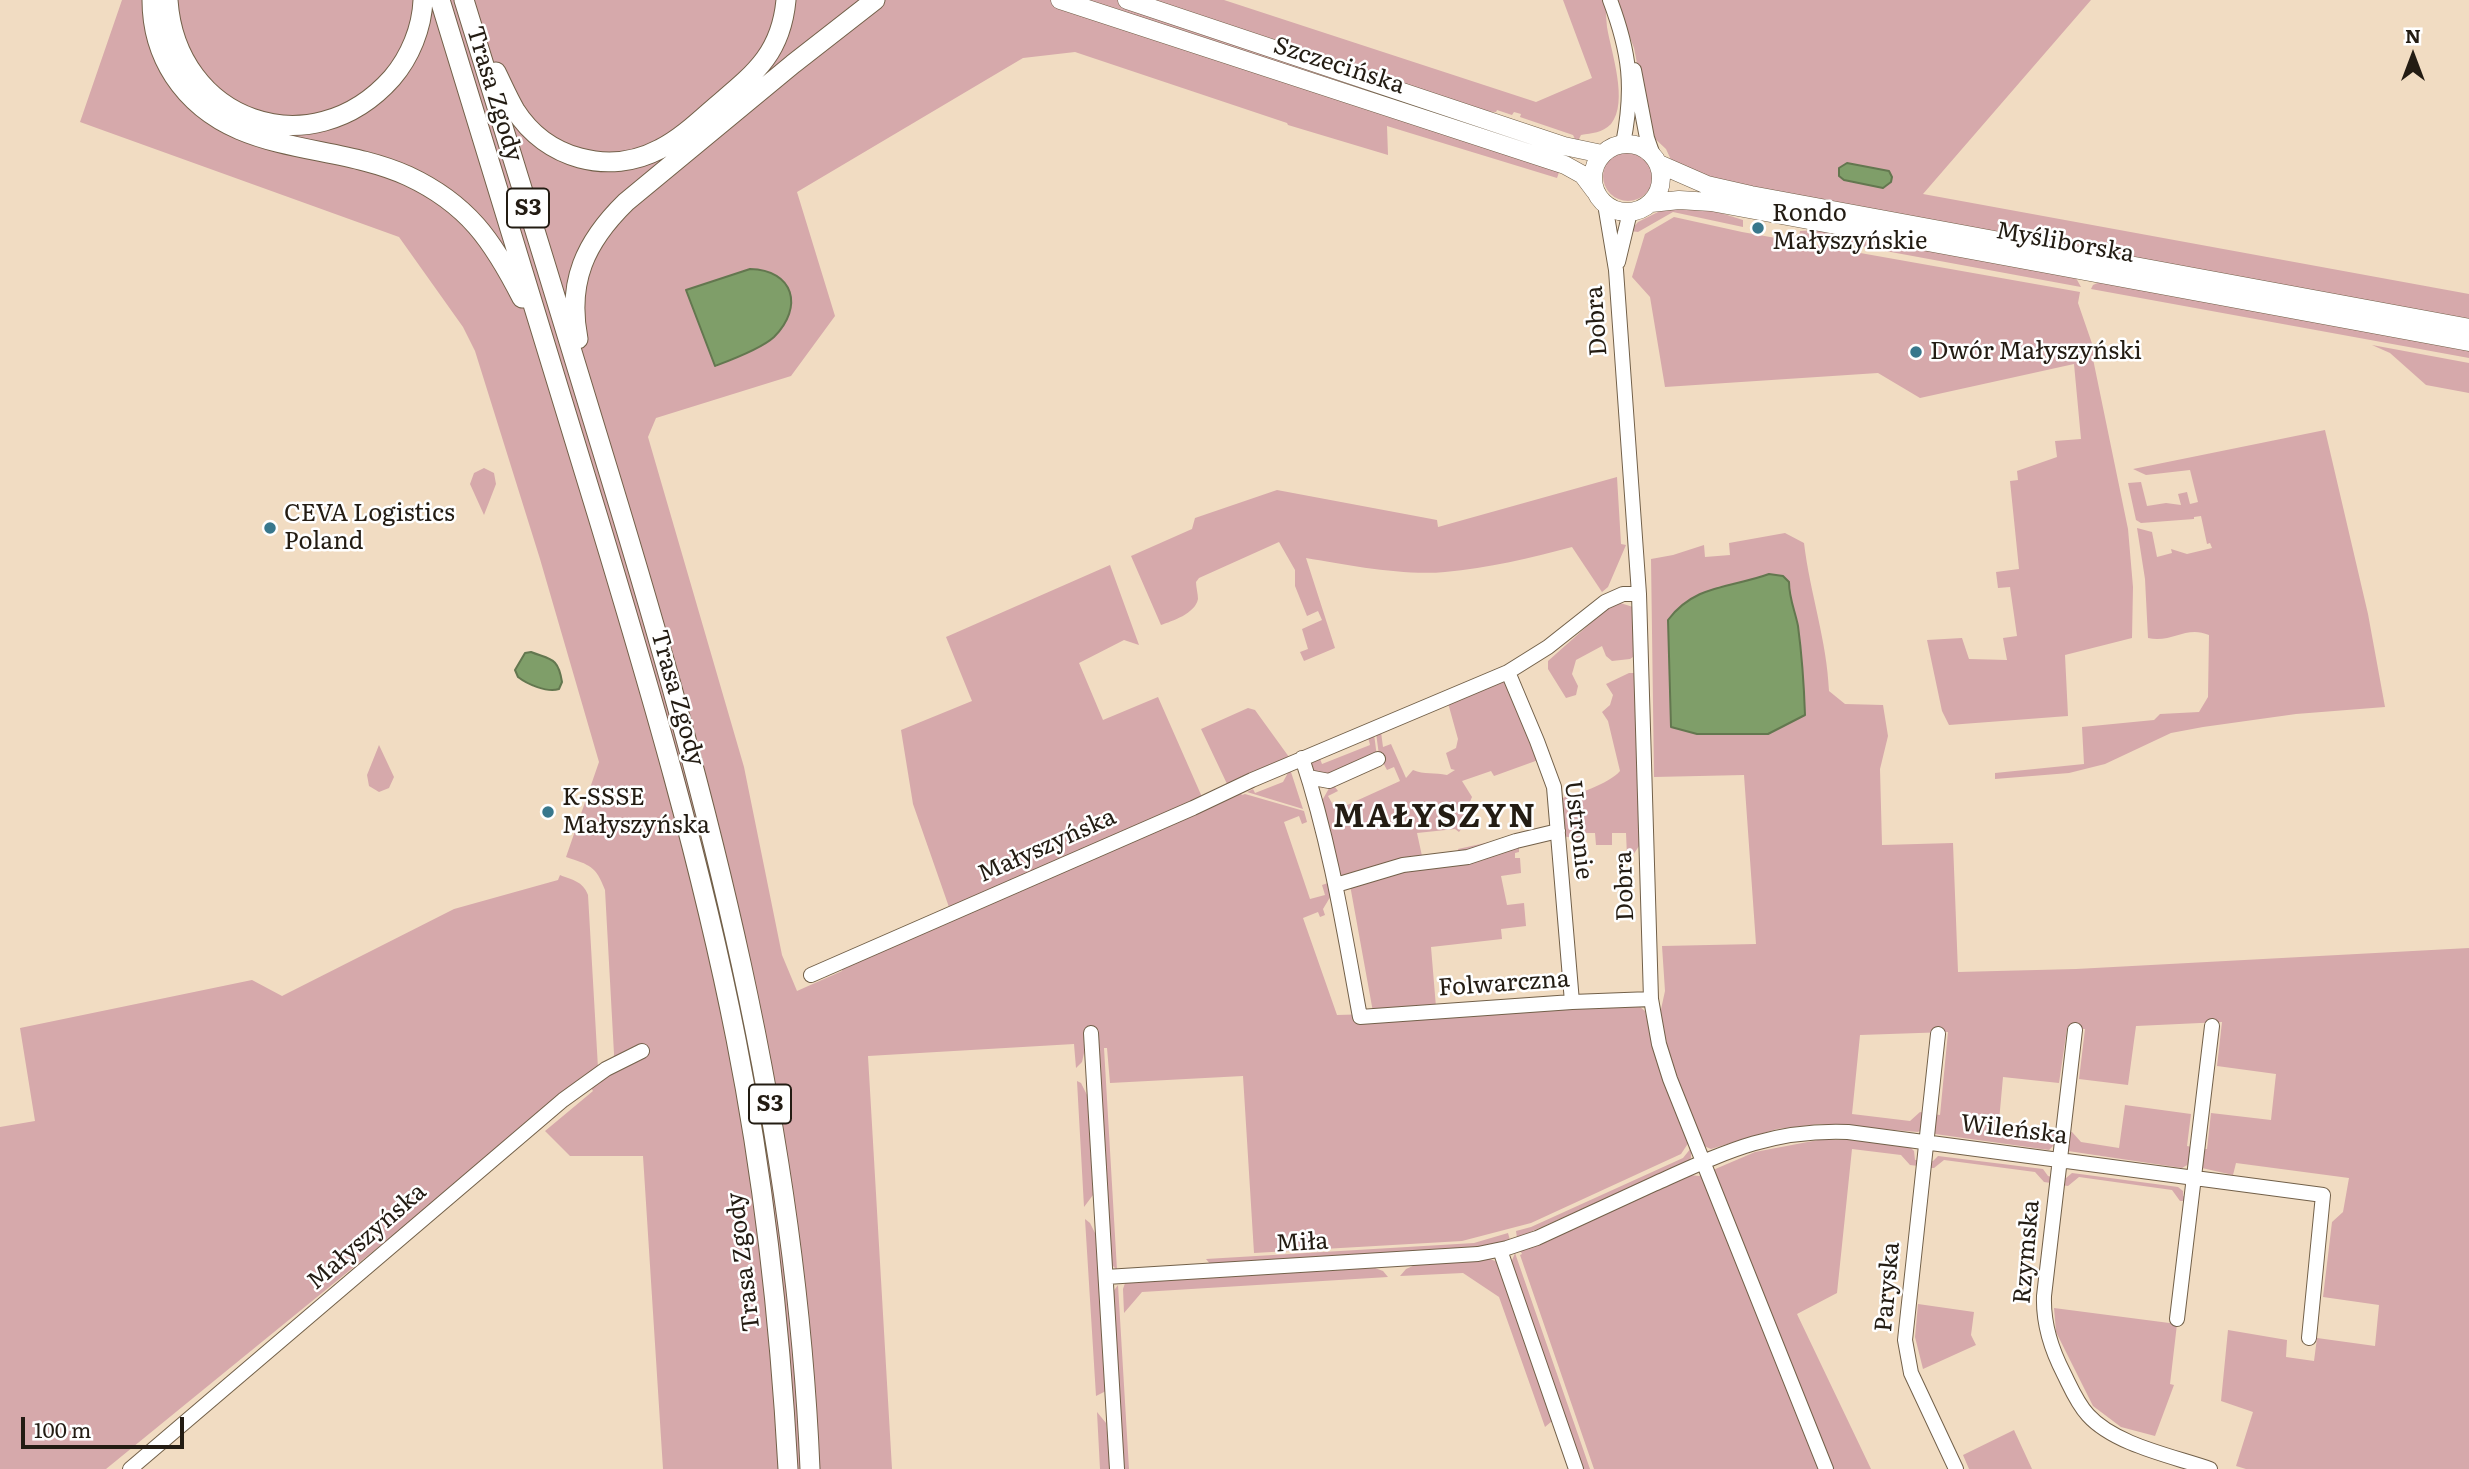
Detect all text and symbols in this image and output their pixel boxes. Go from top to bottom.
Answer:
north arrow [2378,21,2448,91]
text: N [2405,21,2421,49]
street label: Trasa Zgody [460,23,528,165]
street label: Szczecińska [1270,31,1408,101]
road number: S3 [507,188,549,228]
place label: Rondo Małyszyńskie [1772,200,1928,256]
street label: Myśliborska [1994,217,2136,269]
marker: Rondo Małyszyńskie [1750,220,1766,236]
street label: Dobra [1580,285,1614,357]
place label: Dwór Małyszyński [1930,338,2142,366]
marker: Dwór Małyszyński [1908,344,1924,360]
place label: CEVA Logistics Poland [284,500,455,556]
marker: CEVA Logistics Poland [262,520,278,536]
street label: Trasa Zgody [644,627,710,769]
street label: Ustronie [1558,779,1598,881]
place label: K-SSSE Małyszyńska [562,784,710,840]
district label: MAŁYSZYN [1334,799,1536,837]
street label: Małyszyńska [974,803,1120,889]
marker: K-SSSE Małyszyńska [540,804,556,820]
street label: Dobra [1609,850,1641,922]
street label: Folwarczna [1437,965,1571,1003]
road number: S3 [749,1084,791,1124]
street label: Wileńska [1959,1109,2069,1151]
street label: Małyszyńska [302,1178,432,1296]
street label: Trasa Zgody [721,1191,767,1333]
street label: Rzymska [2008,1199,2046,1305]
street label: Miła [1275,1227,1329,1259]
street label: Paryska [1870,1241,1906,1333]
scale bar [24,1402,187,1446]
text: 100 m [34,1413,91,1444]

